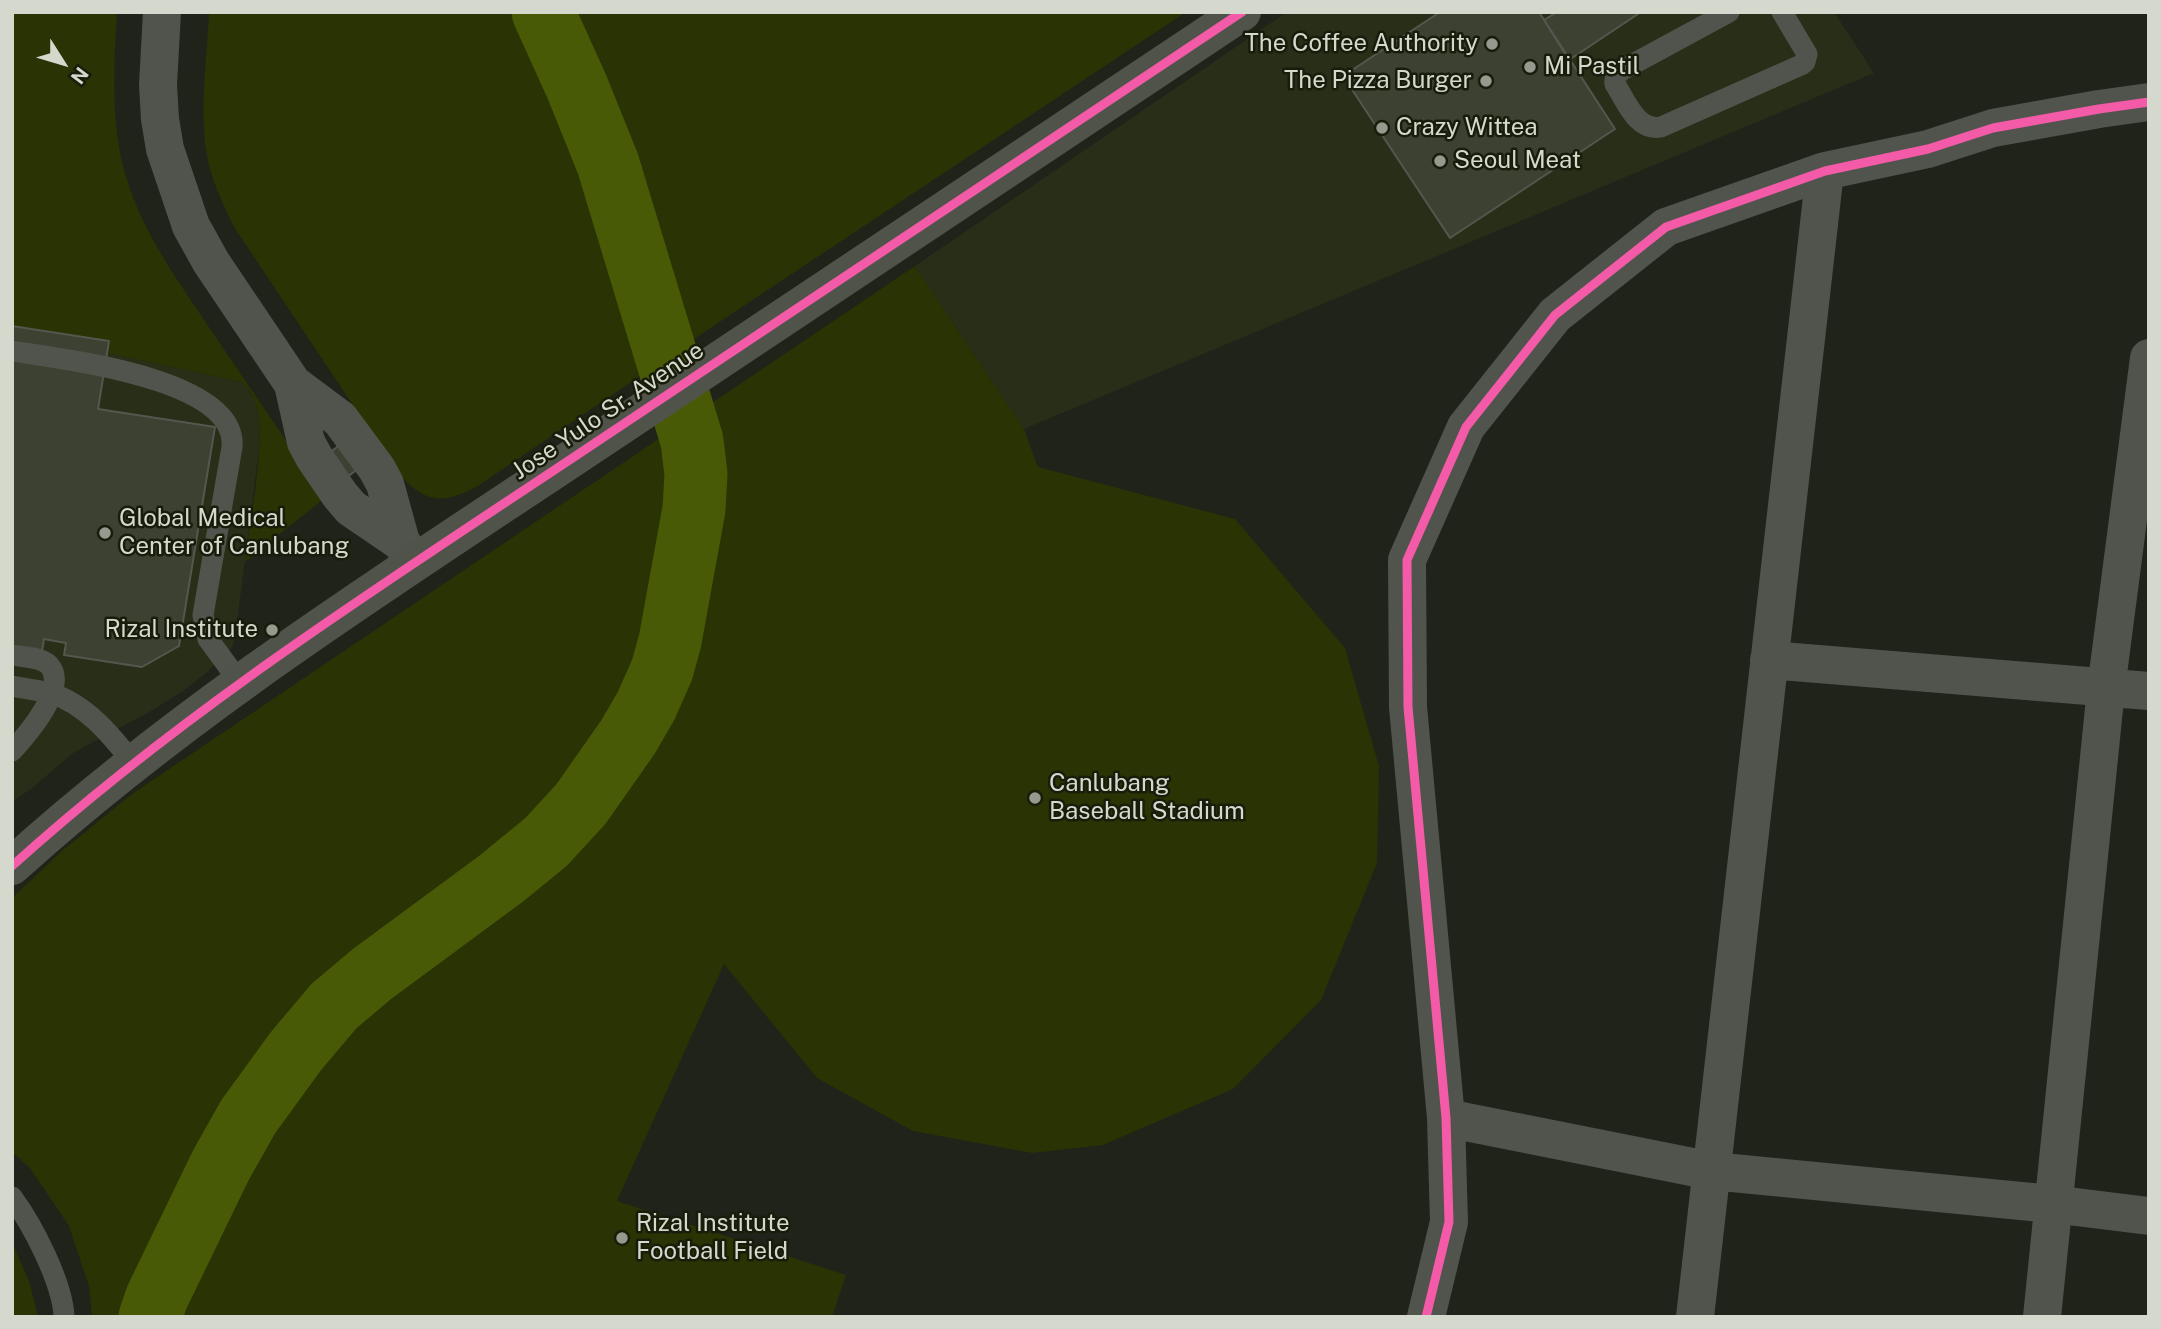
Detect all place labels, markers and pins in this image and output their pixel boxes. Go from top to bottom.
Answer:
place label: The Coffee Authority [1245,30,1478,58]
marker: The Coffee Authority [1484,36,1500,52]
place label: Mi Pastil [1544,53,1640,81]
marker: Mi Pastil [1522,59,1538,75]
place label: The Pizza Burger [1284,67,1472,95]
marker: The Pizza Burger [1478,73,1494,89]
place label: Crazy Wittea [1396,114,1537,142]
marker: Crazy Wittea [1374,120,1390,136]
place label: Seoul Meat [1454,147,1581,175]
marker: Seoul Meat [1432,153,1448,169]
place label: Global Medical Center of Canlubang [119,505,349,561]
marker: Global Medical Center of Canlubang [97,525,113,541]
place label: Rizal Institute [105,616,258,644]
marker: Rizal Institute [264,622,280,638]
place label: Canlubang Baseball Stadium [1049,770,1245,826]
marker: Canlubang Baseball Stadium [1027,790,1043,806]
place label: Rizal Institute Football Field [636,1210,789,1266]
marker: Rizal Institute Football Field [614,1230,630,1246]

